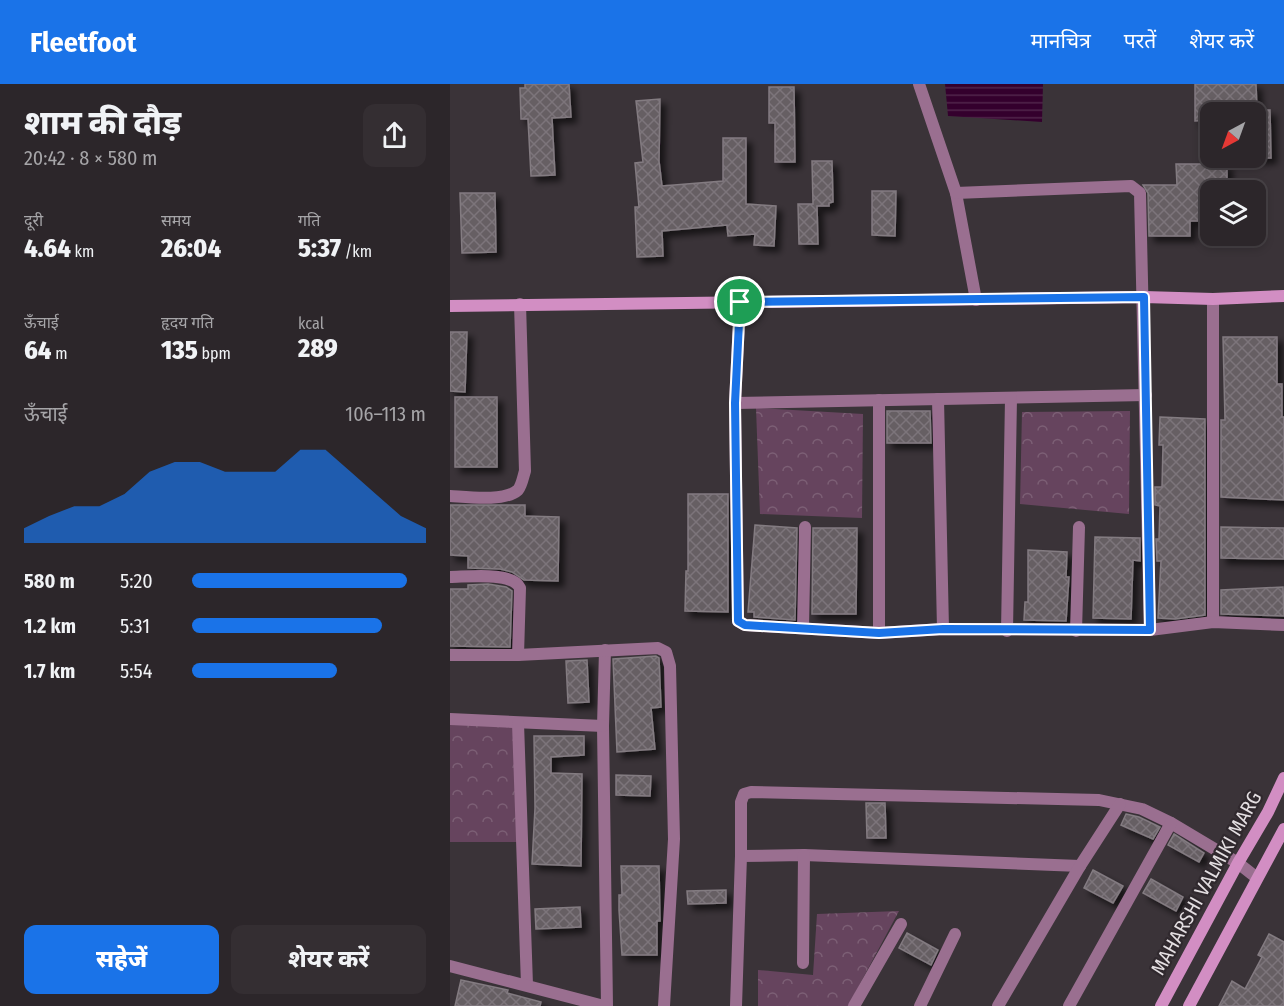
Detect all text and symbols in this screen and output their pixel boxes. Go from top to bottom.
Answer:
text: Fleetfoot [30,26,137,59]
text: मानचित्र [1031,28,1091,54]
text: परतें [1124,28,1156,54]
text: शेयर करें [1189,28,1254,54]
north arrow [1200,102,1266,168]
map controls [1200,102,1266,246]
text: शाम की दौड़ [24,103,181,143]
button: share [363,104,426,167]
text: 20:42 · 8 × 580 m [24,146,157,170]
button: layers [1200,180,1266,246]
text: दूरी [24,211,43,230]
text: समय [161,211,191,230]
text: गति [298,211,320,230]
text: 4.64 [24,233,71,264]
text: 26:04 [161,233,221,264]
text: 5:37 [298,233,341,264]
text: km [71,242,94,261]
text: /km [341,242,372,261]
pin [714,276,765,327]
icon: arrive [723,285,756,318]
text: ऊँचाई [24,313,59,332]
text: हृदय गति [161,313,214,332]
text: kcal [298,314,324,333]
text: 289 [298,333,338,364]
text: 64 [24,335,51,366]
text: 135 [161,335,198,366]
text: m [51,344,68,363]
text: bpm [198,344,231,363]
text: ऊँचाई [24,402,67,426]
text: 106–113 m [345,402,426,426]
text: 580 m [24,569,75,593]
text: 5:20 [120,569,153,593]
text: 1.2 km [24,614,76,638]
text: 5:31 [120,614,150,638]
text: 1.7 km [24,659,75,683]
text: 5:54 [120,659,152,683]
street label: MAHARSHI VALMIKI MARG [1146,787,1266,979]
button: सहेजें [24,925,219,994]
button: शेयर करें [231,925,426,994]

